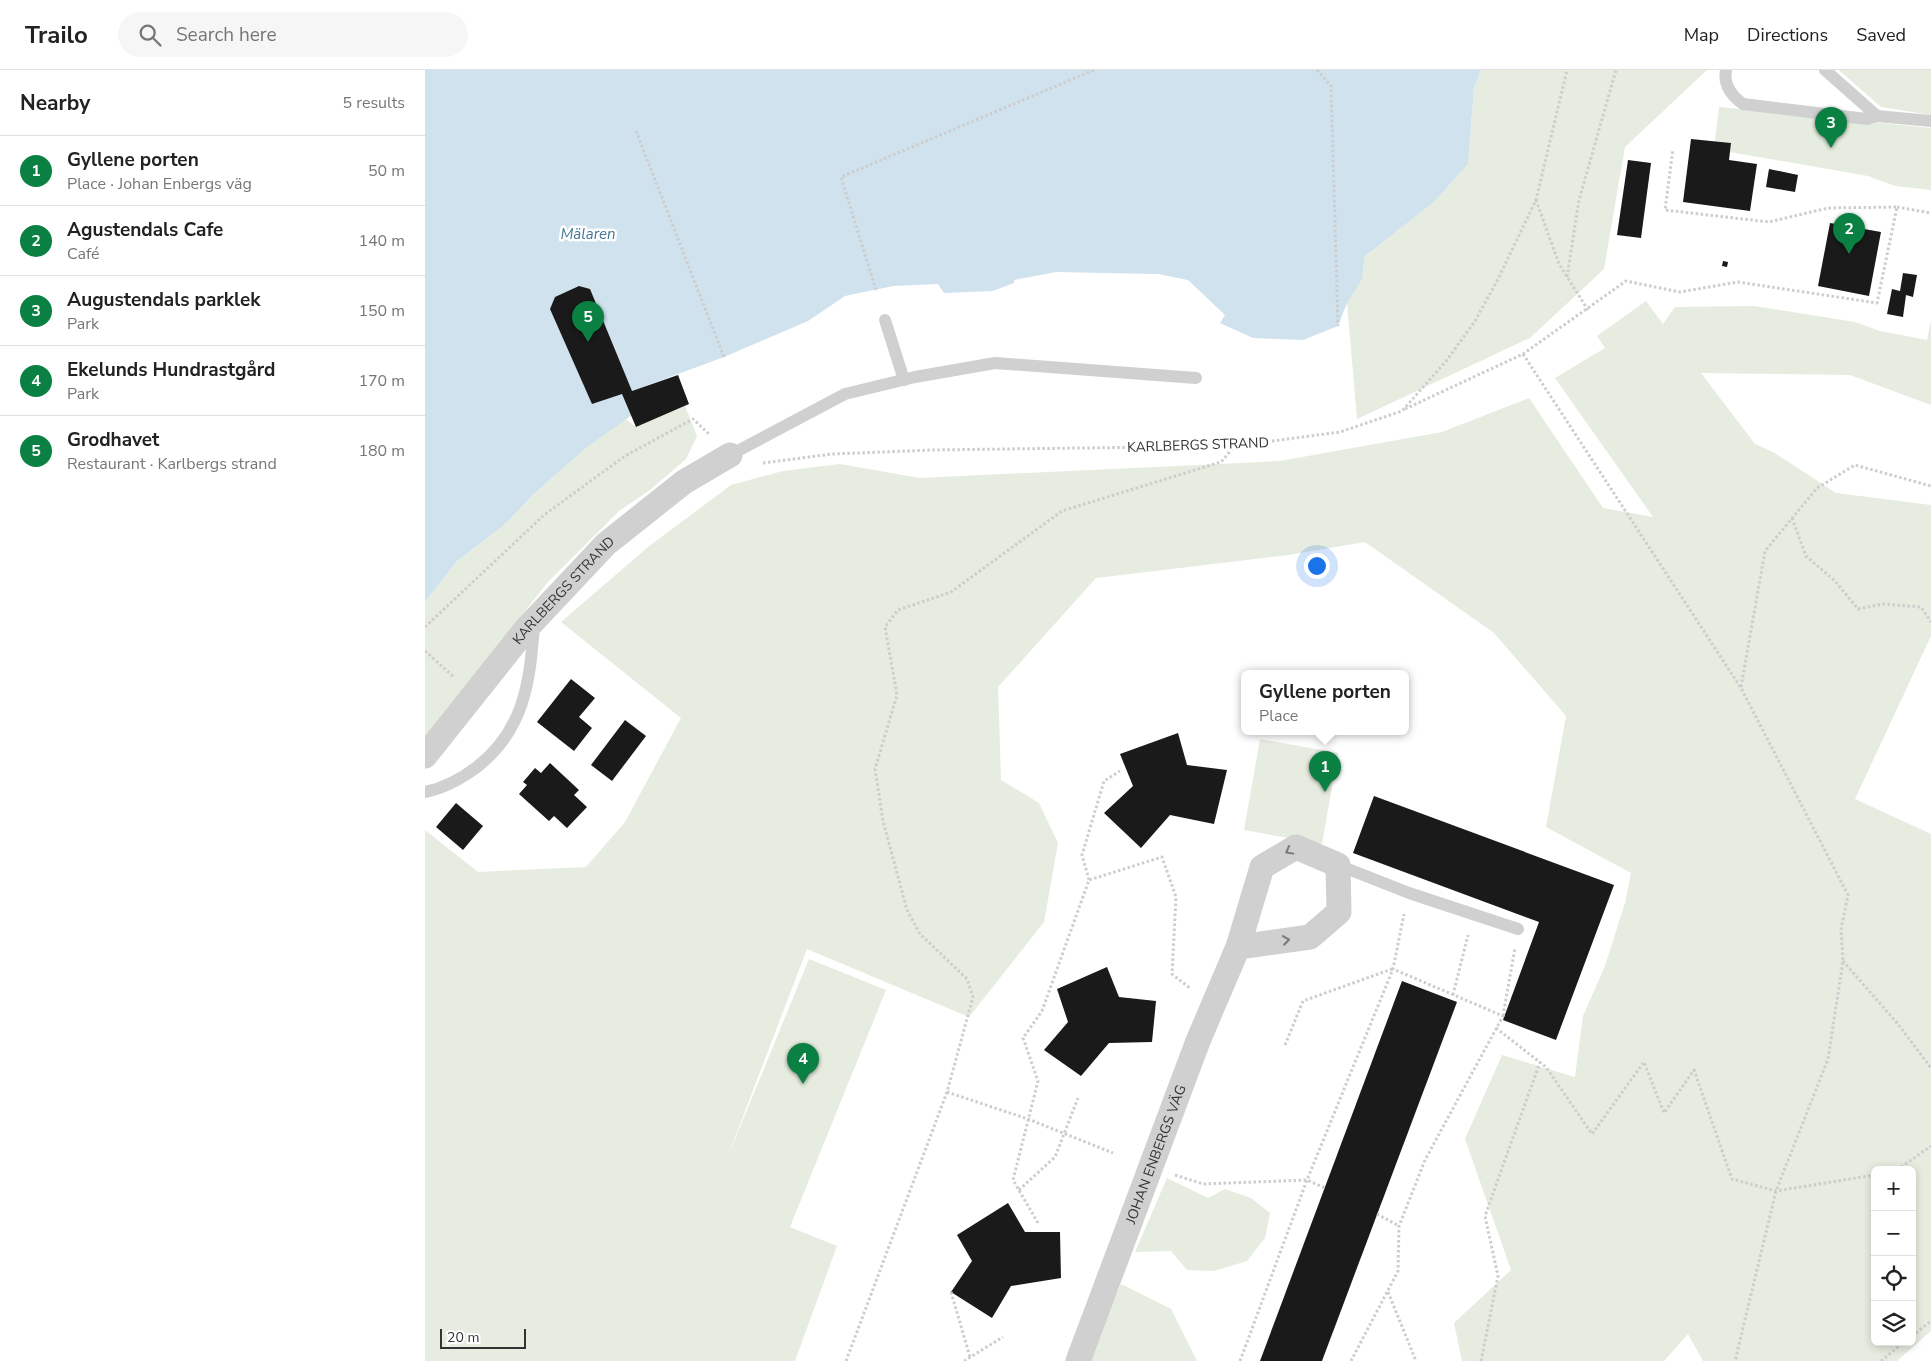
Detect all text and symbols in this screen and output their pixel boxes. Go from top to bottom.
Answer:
search box [118,12,468,57]
text: Trailo [25,19,88,51]
icon: search [136,21,164,49]
text: Search here [176,22,277,48]
text: Map [1684,23,1719,47]
text: Directions [1747,23,1828,47]
text: Saved [1856,23,1906,47]
text: Nearby [20,89,90,117]
text: 5 results [343,92,405,114]
pin: 3 [1815,107,1847,148]
text: Gyllene porten [67,147,199,173]
text: 1 [31,160,41,182]
text: 50 m [368,160,405,182]
text: Place · Johan Enbergs väg [67,173,252,195]
pin: 2 [1833,213,1865,254]
text: Agustendals Cafe [67,217,223,243]
water label: Mälaren [561,224,615,244]
text: 2 [31,230,41,252]
text: 140 m [358,230,405,252]
text: Café [67,243,100,265]
text: Augustendals parklek [67,287,260,313]
text: 3 [31,300,41,322]
text: 150 m [358,300,405,322]
pin: 5 [572,301,604,342]
text: Park [67,313,99,335]
text: Ekelunds Hundrastgård [67,357,276,383]
text: 4 [31,370,41,392]
text: 170 m [358,370,405,392]
text: Park [67,383,99,405]
text: Grodhavet [67,427,159,453]
street label: KARLBERGS STRAND [1127,433,1269,457]
text: 5 [31,440,41,462]
text: 180 m [358,440,405,462]
text: Restaurant · Karlbergs strand [67,453,277,475]
street label: KARLBERGS STRAND [508,532,618,648]
your location [1304,553,1330,579]
popup [1241,670,1409,735]
text: Gyllene porten [1259,679,1391,705]
text: Place [1259,705,1298,727]
pin: 1 [1309,751,1341,792]
one-way arrow [1285,845,1294,855]
one-way arrow [1282,936,1291,946]
pin: 4 [787,1043,819,1084]
street label: JOHAN ENBERGS VÄG [1121,1082,1190,1227]
map controls [1871,1166,1916,1346]
button: + [1871,1166,1916,1211]
button: − [1871,1211,1916,1256]
button: locate [1871,1256,1916,1301]
button: layers [1871,1301,1916,1346]
scale bar [440,1326,526,1349]
text: 20 m [447,1328,479,1347]

